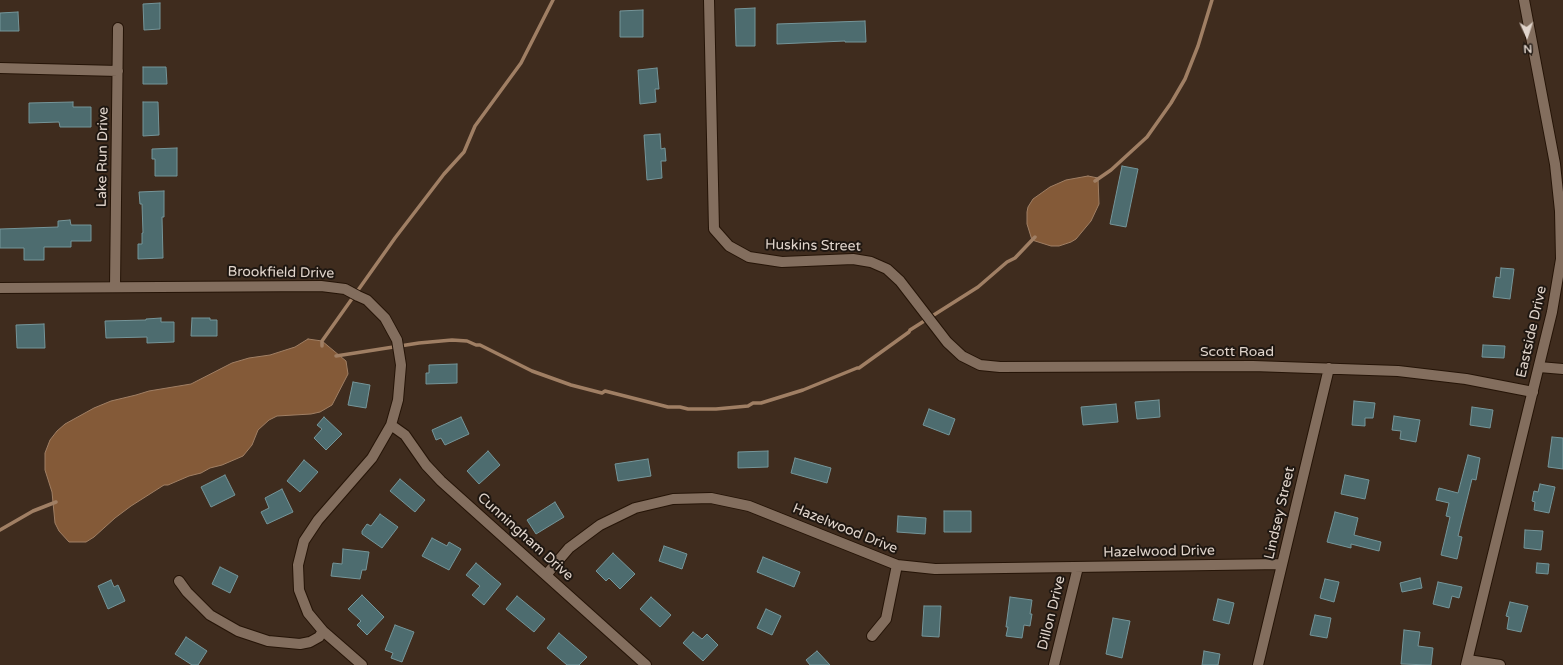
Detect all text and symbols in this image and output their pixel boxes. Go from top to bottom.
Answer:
north arrow [1507,16,1547,56]
text: N [1523,42,1532,55]
street label: Lake Run Drive [94,107,112,207]
street label: Huskins Street [765,237,861,255]
street label: Brookfield Drive [228,264,334,282]
street label: Eastside Drive [1513,284,1551,380]
street label: Scott Road [1200,344,1274,360]
street label: Lindsey Street [1261,465,1299,561]
street label: Cunningham Drive [474,489,576,585]
street label: Hazelwood Drive [790,500,900,558]
street label: Hazelwood Drive [1103,543,1215,561]
street label: Dillon Drive [1035,574,1069,652]

